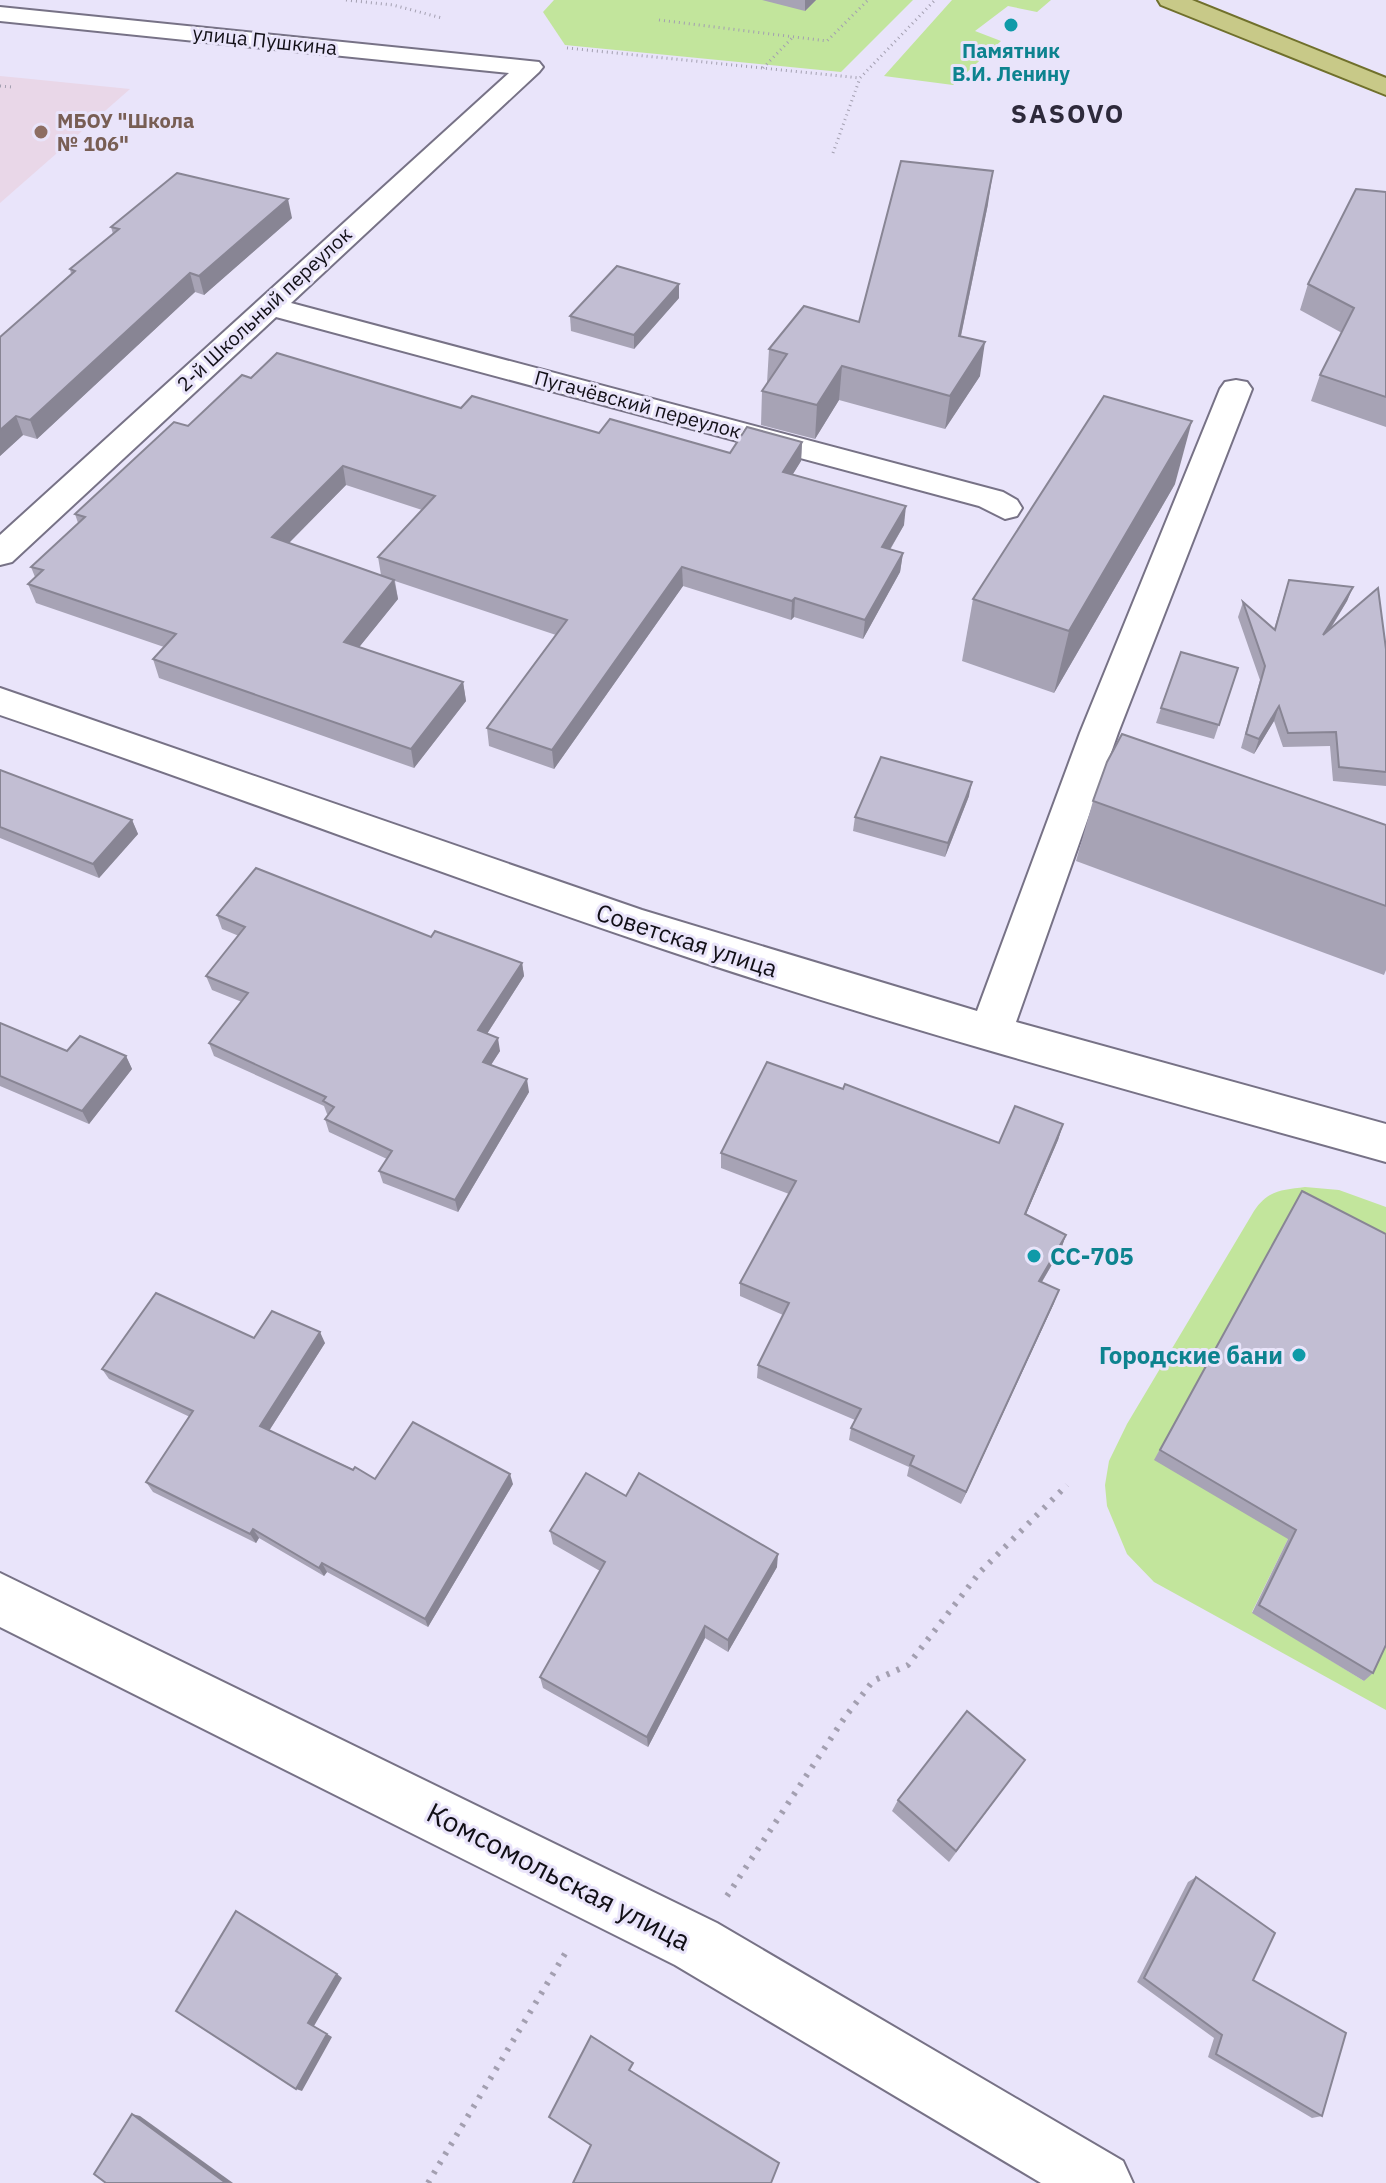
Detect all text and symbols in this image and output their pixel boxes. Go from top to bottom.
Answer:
marker: Памятник В.И. Ленину [1002,16,1020,34]
street label: улица Пушкина [191,19,339,61]
place label: Памятник В.И. Ленину [952,37,1070,87]
district label: SASOVO [1011,96,1125,130]
place label: МБОУ "Школа № 106" [57,107,194,157]
marker: МБОУ "Школа № 106" [32,123,50,141]
street label: 2-й Школьный переулок [171,221,357,397]
street label: Пугачёвский переулок [532,363,744,445]
street label: Советская улица [592,896,782,984]
place label: СС-705 [1050,1240,1134,1272]
marker: СС-705 [1025,1247,1043,1265]
place label: Городские бани [1099,1339,1283,1371]
marker: Городские бани [1290,1346,1308,1364]
street label: Комсомольская улица [421,1793,697,1959]

